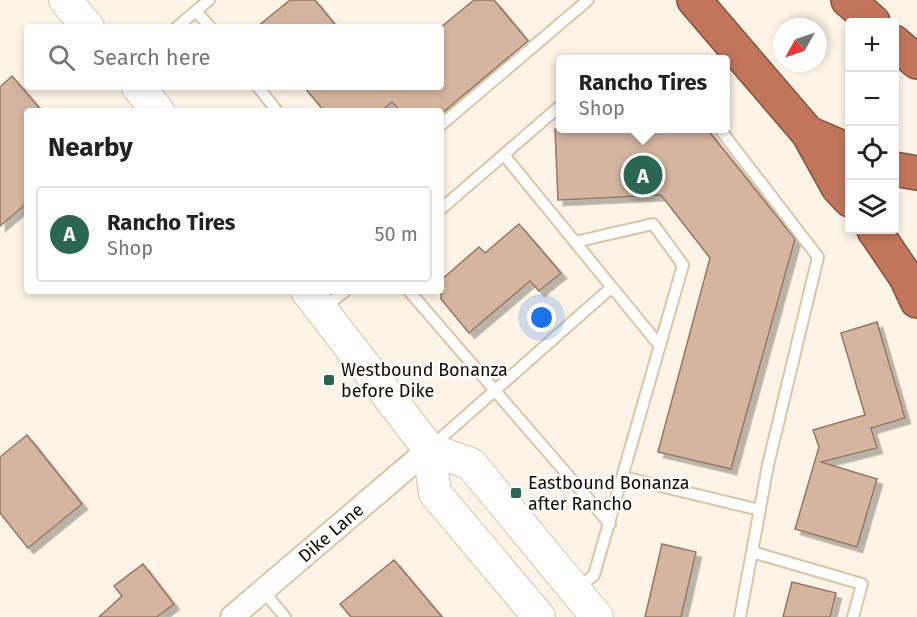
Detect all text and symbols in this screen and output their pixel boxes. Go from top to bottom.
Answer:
north arrow [773,18,827,72]
map controls [845,18,899,234]
button: + [845,18,899,72]
search box [24,24,444,90]
icon: search [45,41,78,74]
text: Search here [93,44,211,71]
popup [556,55,730,133]
text: Rancho Tires [579,69,707,96]
button: − [845,72,899,126]
text: Shop [579,96,625,120]
button: locate [845,126,899,180]
text: Nearby [48,132,133,163]
pin: A [624,152,662,198]
button: layers [845,180,899,234]
text: Rancho Tires [107,209,235,236]
text: A [64,222,75,246]
text: 50 m [374,222,418,246]
text: Shop [107,236,153,260]
your location [527,303,556,332]
place label: Westbound Bonanza before Dike [341,359,508,402]
marker: Westbound Bonanza before Dike [322,373,336,387]
place label: Eastbound Bonanza after Rancho [528,472,689,515]
marker: Eastbound Bonanza after Rancho [509,486,523,500]
street label: Dike Lane [294,499,368,567]

